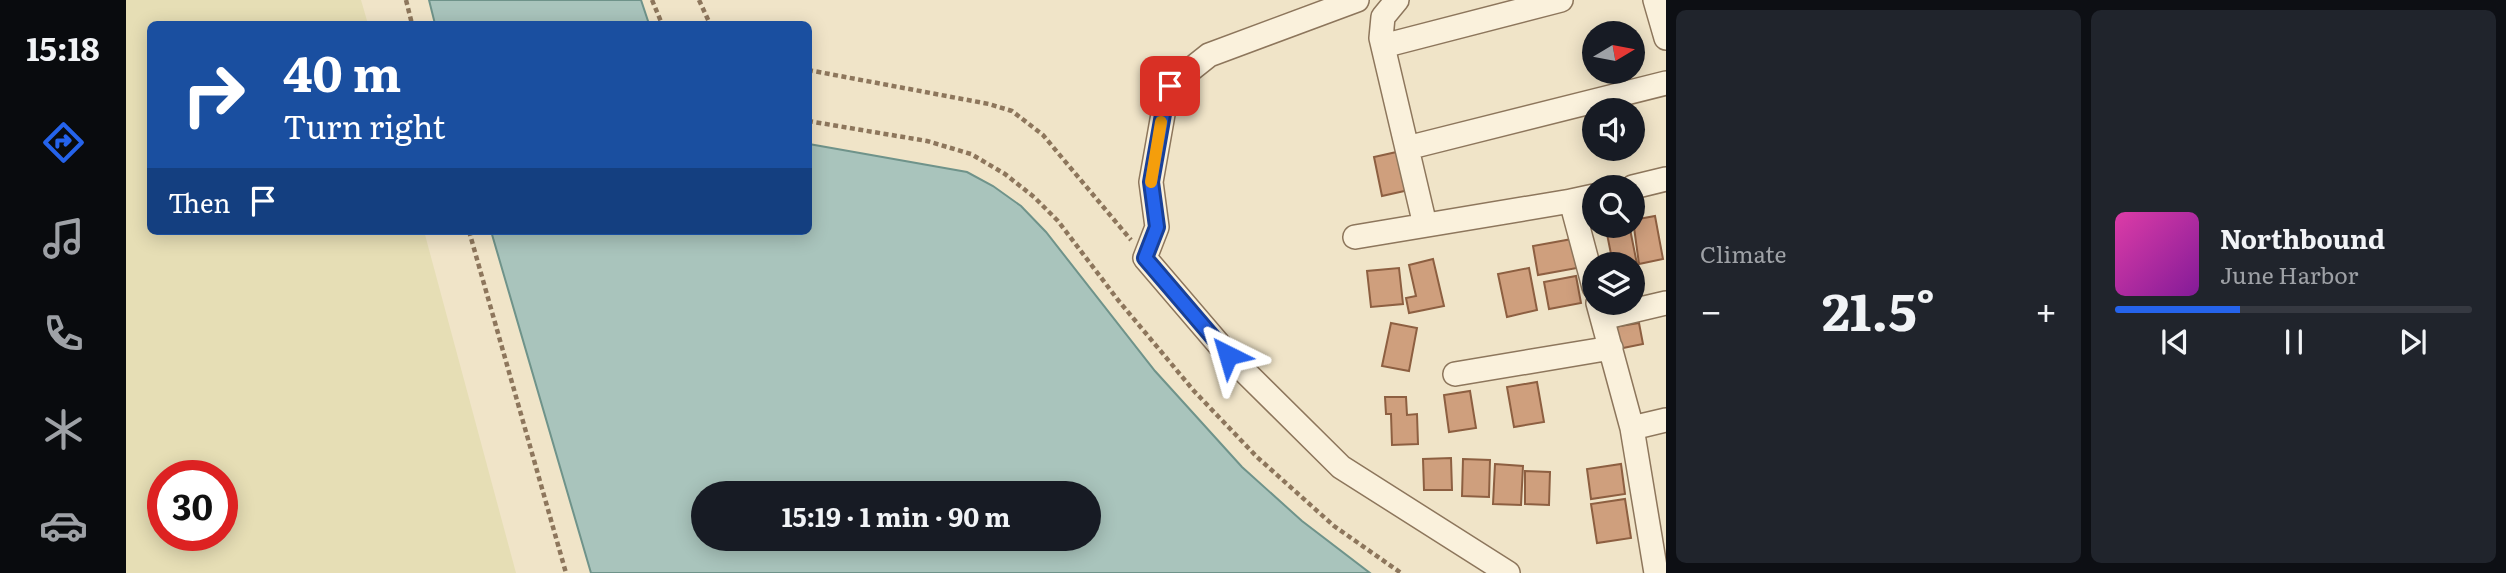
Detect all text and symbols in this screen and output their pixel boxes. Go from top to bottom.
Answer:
north arrow [1582,21,1645,84]
map controls [1582,21,1645,315]
text: 15:18 [26,23,100,71]
text: 40 m [283,34,401,107]
icon: right [168,49,259,140]
pin [1140,56,1200,116]
icon: arrive [1151,67,1189,105]
button: sound [1582,98,1645,161]
text: Turn right [283,101,445,149]
icon: directions [39,118,88,167]
button: search [1582,175,1645,238]
text: Then [168,182,230,221]
icon: arrive [244,182,282,220]
icon: music [39,214,88,263]
text: Northbound [2220,218,2385,257]
text: Climate [1700,236,1786,270]
button: layers [1582,252,1645,315]
text: June Harbor [2220,257,2358,291]
text: 21.5° [1822,270,1935,347]
text: − [1700,280,1722,337]
text: + [2035,280,2057,337]
icon: phone [39,309,88,358]
position arrow [1191,318,1265,392]
icon: previous [2156,323,2194,361]
icon: pause [2275,323,2313,361]
icon: next [2394,323,2432,361]
icon: climate [39,405,88,454]
speed limit sign: 30 [147,460,238,551]
text: 15:19 · 1 min · 90 m [782,496,1010,535]
icon: car [39,501,88,550]

